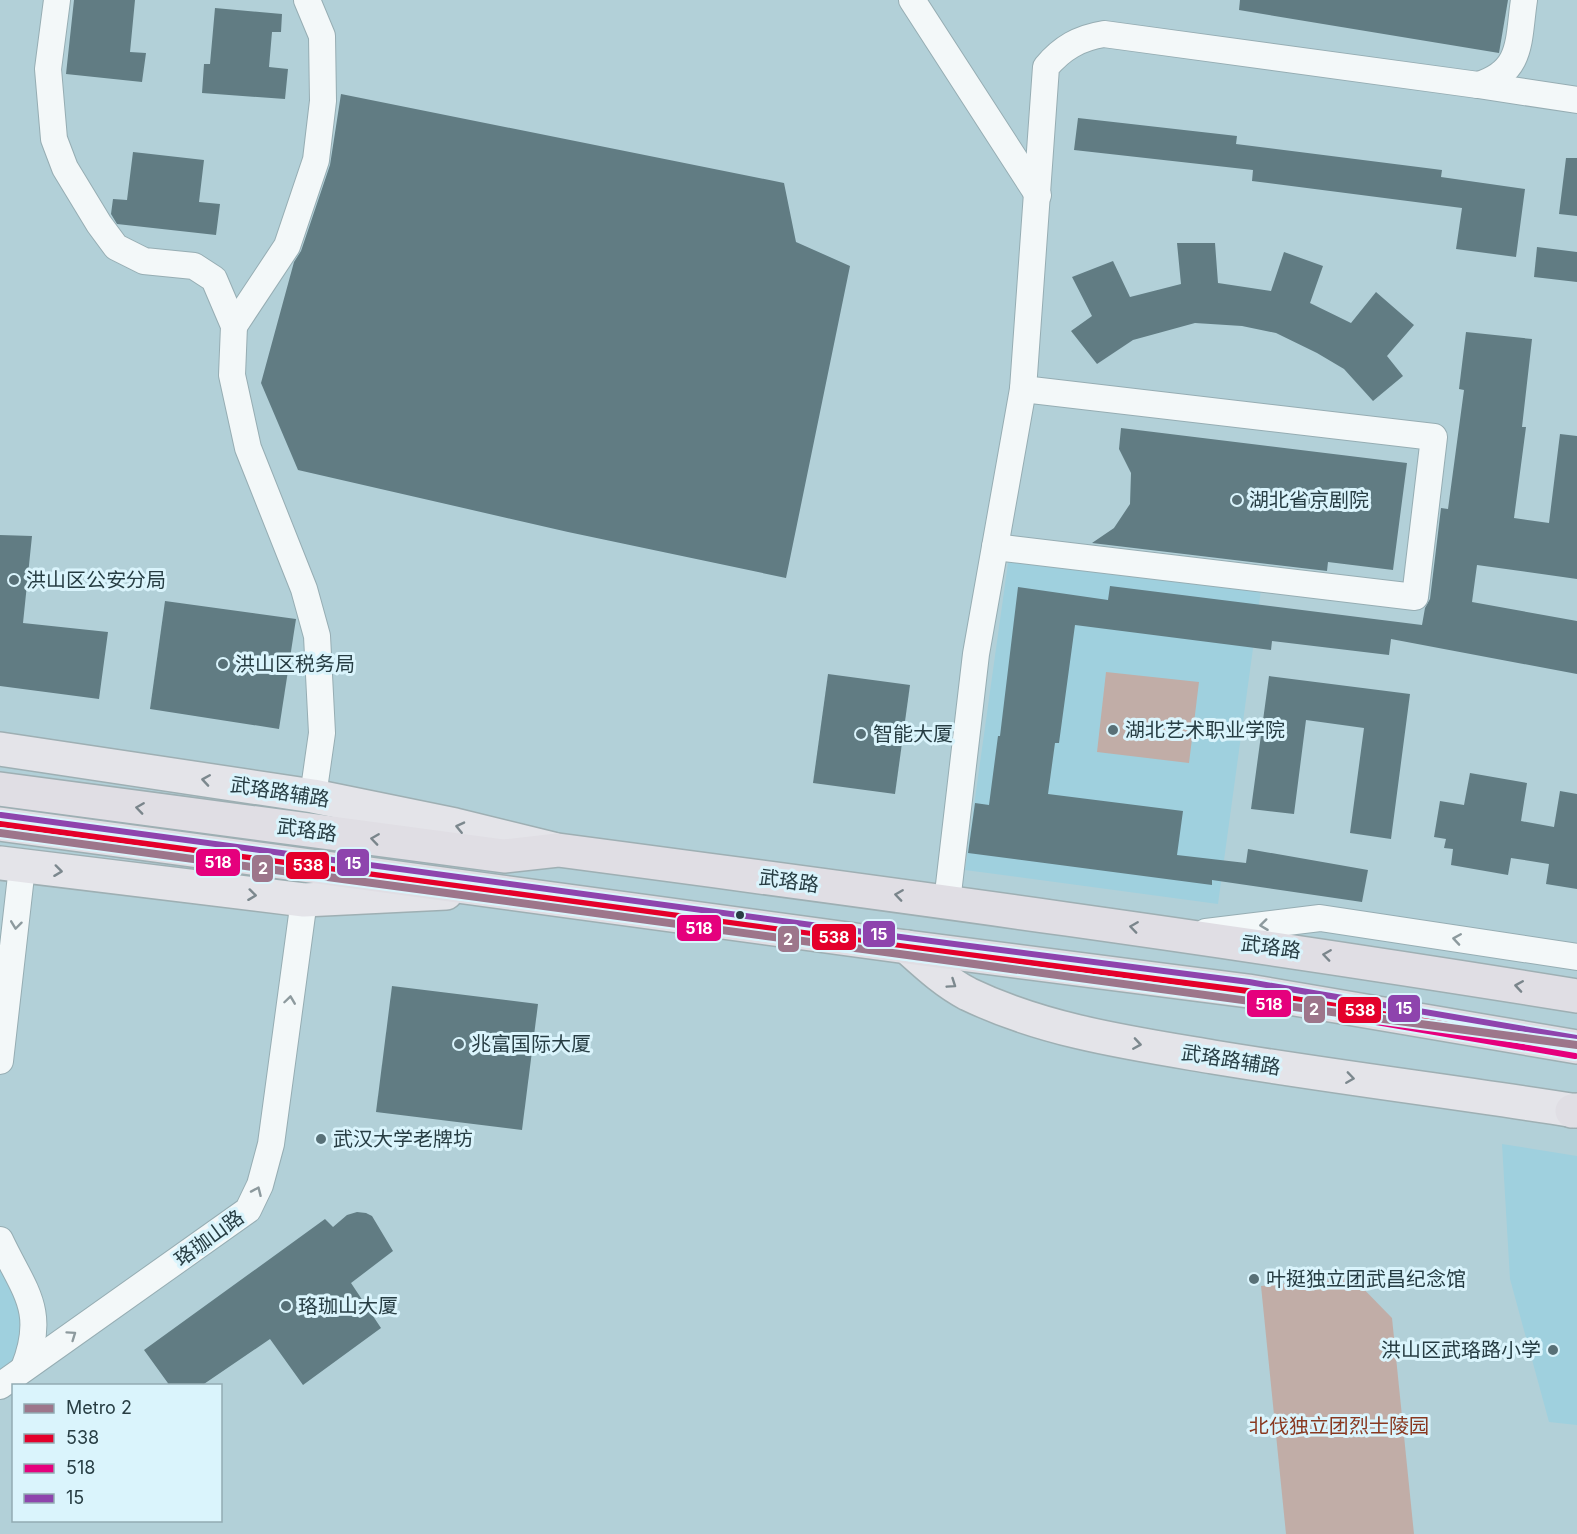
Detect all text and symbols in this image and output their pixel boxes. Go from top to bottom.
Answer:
place label: 湖北省京剧院 [1249,488,1369,512]
marker: 湖北省京剧院 [1230,493,1244,507]
place label: 洪山区公安分局 [26,568,166,592]
marker: 洪山区公安分局 [7,573,21,587]
place label: 洪山区税务局 [235,652,355,676]
marker: 洪山区税务局 [216,657,230,671]
place label: 湖北艺术职业学院 [1125,718,1285,742]
place label: 智能大厦 [873,722,953,746]
marker: 湖北艺术职业学院 [1106,723,1120,737]
marker: 智能大厦 [854,727,868,741]
street label: 武珞路辅路 [229,772,331,812]
one-way arrow [202,775,211,787]
one-way arrow [135,802,144,814]
street label: 武珞路 [276,814,338,846]
one-way arrow [455,821,465,834]
one-way arrow [370,833,379,846]
line badge: 518 [195,848,241,877]
line badge: 15 [336,848,370,877]
line badge: 538 [285,851,330,880]
text: 518 [204,852,232,872]
text: 15 [344,853,362,873]
line badge: 2 [251,854,274,883]
text: 538 [293,855,323,875]
text: 2 [258,858,268,878]
one-way arrow [53,864,63,877]
street label: 武珞路 [758,865,820,897]
one-way arrow [247,888,256,901]
one-way arrow [894,889,904,902]
unlabelled marker [734,909,746,921]
line badge: 518 [676,914,722,942]
text: 518 [685,918,713,938]
one-way arrow [1259,918,1269,930]
one-way arrow [10,920,22,929]
line badge: 15 [862,920,896,948]
one-way arrow [1129,922,1138,934]
line badge: 538 [811,923,857,951]
text: 15 [870,924,888,944]
line badge: 2 [777,925,800,953]
text: 538 [819,927,849,947]
text: 2 [783,929,793,949]
street label: 武珞路 [1240,931,1302,963]
one-way arrow [1452,933,1462,945]
one-way arrow [1322,950,1331,962]
one-way arrow [946,976,957,987]
one-way arrow [1515,981,1524,993]
line badge: 518 [1246,989,1292,1018]
text: 518 [1255,994,1283,1014]
line badge: 15 [1387,994,1421,1023]
one-way arrow [284,995,296,1005]
line badge: 2 [1303,995,1326,1024]
line badge: 538 [1337,996,1382,1024]
text: 15 [1395,998,1413,1018]
text: 2 [1309,999,1319,1019]
text: 538 [1345,1000,1375,1020]
place label: 兆富国际大厦 [471,1032,591,1056]
marker: 兆富国际大厦 [452,1037,466,1051]
one-way arrow [1131,1037,1141,1050]
street label: 武珞路辅路 [1180,1040,1282,1080]
one-way arrow [1345,1072,1355,1084]
place label: 武汉大学老牌坊 [333,1127,473,1151]
marker: 武汉大学老牌坊 [314,1132,328,1146]
one-way arrow [250,1187,262,1198]
street label: 珞珈山路 [170,1205,248,1271]
place label: 叶挺独立团武昌纪念馆 [1266,1267,1466,1291]
marker: 叶挺独立团武昌纪念馆 [1247,1272,1261,1286]
place label: 珞珈山大厦 [298,1294,398,1318]
marker: 珞珈山大厦 [279,1299,293,1313]
one-way arrow [65,1331,76,1342]
place label: 洪山区武珞路小学 [1381,1338,1541,1362]
marker: 洪山区武珞路小学 [1546,1343,1560,1357]
legend [12,1384,222,1522]
text: Metro 2 [66,1397,132,1418]
park label: 北伐独立团烈士陵园 [1249,1414,1429,1438]
text: 538 [66,1427,99,1448]
text: 518 [66,1457,95,1478]
text: 15 [66,1487,84,1508]

